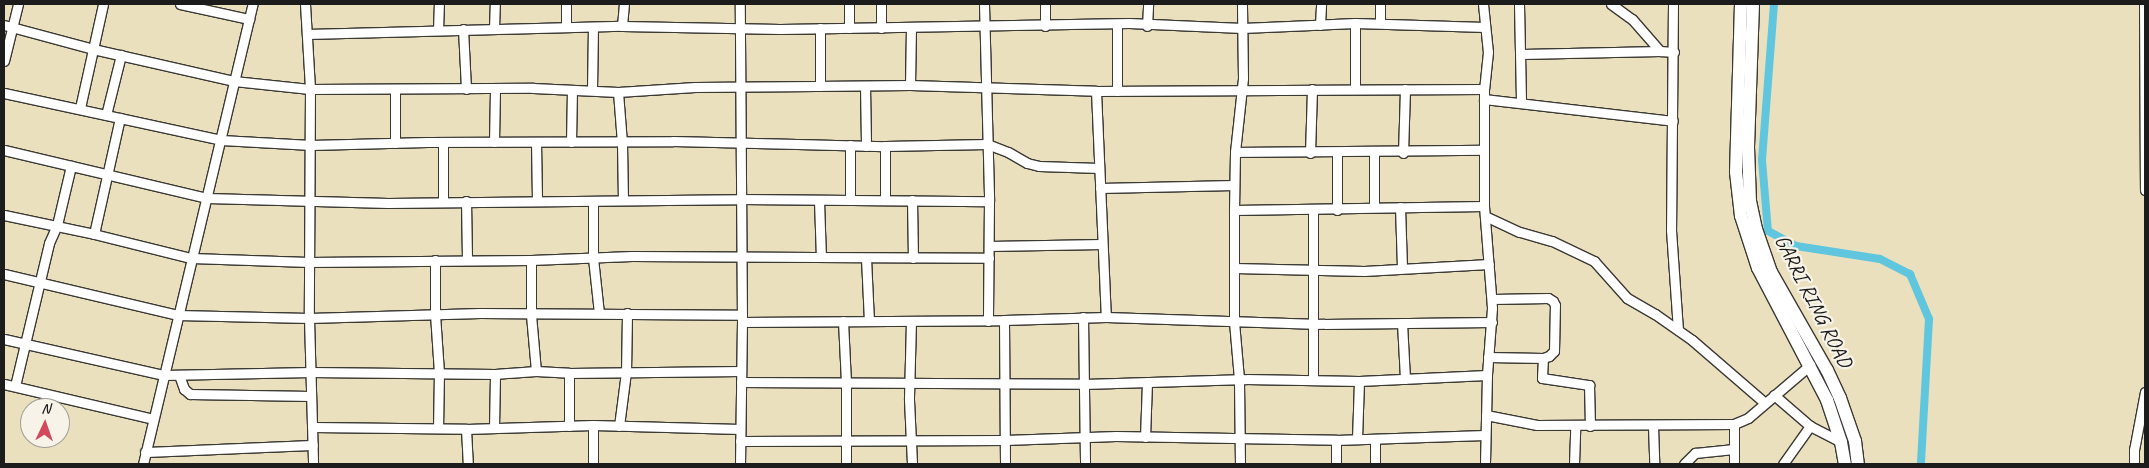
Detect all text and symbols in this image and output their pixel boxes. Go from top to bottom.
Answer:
street label: GARRI RING ROAD [1770,230,1858,372]
north arrow [20,398,70,448]
text: N [41,400,51,417]

